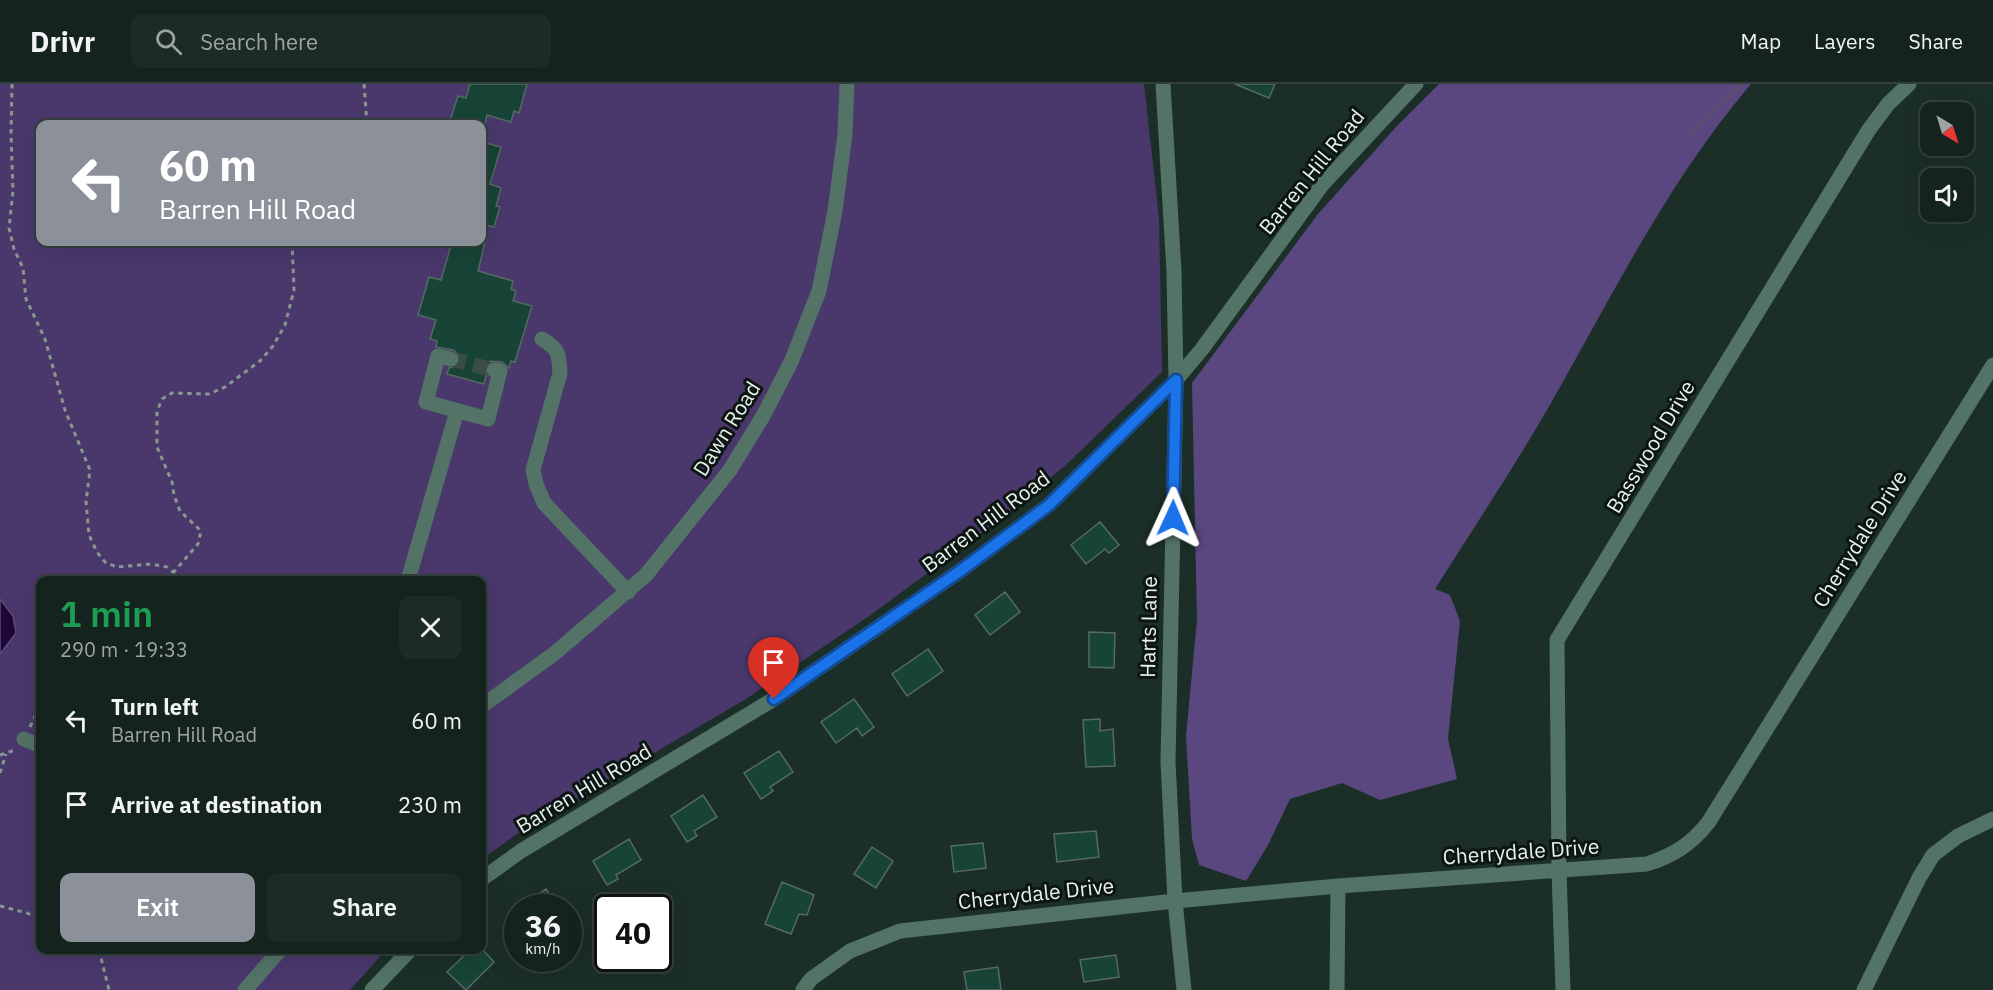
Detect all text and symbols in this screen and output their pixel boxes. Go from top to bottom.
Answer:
search box [131,14,551,68]
text: Drivr [30,23,95,60]
icon: search [152,25,185,58]
text: Search here [200,27,318,56]
text: Map [1741,27,1781,55]
text: Layers [1814,27,1876,55]
text: Share [1909,27,1963,55]
north arrow [1920,102,1974,156]
map controls [1920,102,1974,222]
street label: Barren Hill Road [1252,103,1370,240]
text: 60 m [159,138,257,193]
icon: left [60,144,138,222]
button: sound [1920,168,1974,222]
text: Barren Hill Road [159,191,356,226]
street label: Basswood Drive [1599,375,1701,518]
street label: Dawn Road [686,376,766,481]
street label: Barren Hill Road [916,464,1055,579]
street label: Cherrydale Drive [1806,465,1913,612]
position arrow [1141,486,1205,550]
street label: Harts Lane [1133,576,1163,678]
text: 1 min [60,590,153,637]
button: close [399,596,462,659]
text: 290 m · 19:33 [60,636,188,663]
pin [748,637,799,699]
icon: arrive [757,646,790,679]
text: Turn left [111,692,199,721]
icon: left [60,704,93,737]
text: 60 m [411,706,462,735]
text: Barren Hill Road [111,721,257,748]
street label: Barren Hill Road [511,737,656,840]
icon: arrive [60,788,93,821]
text: Arrive at destination [111,790,322,819]
text: 230 m [398,790,462,819]
street label: Cherrydale Drive [1442,832,1600,870]
street label: Cherrydale Drive [956,871,1115,915]
button: Exit [60,873,255,942]
button: Share [267,873,462,942]
speed limit sign: 40 [594,894,672,972]
text: 36 [525,906,561,945]
text: km/h [525,939,561,958]

